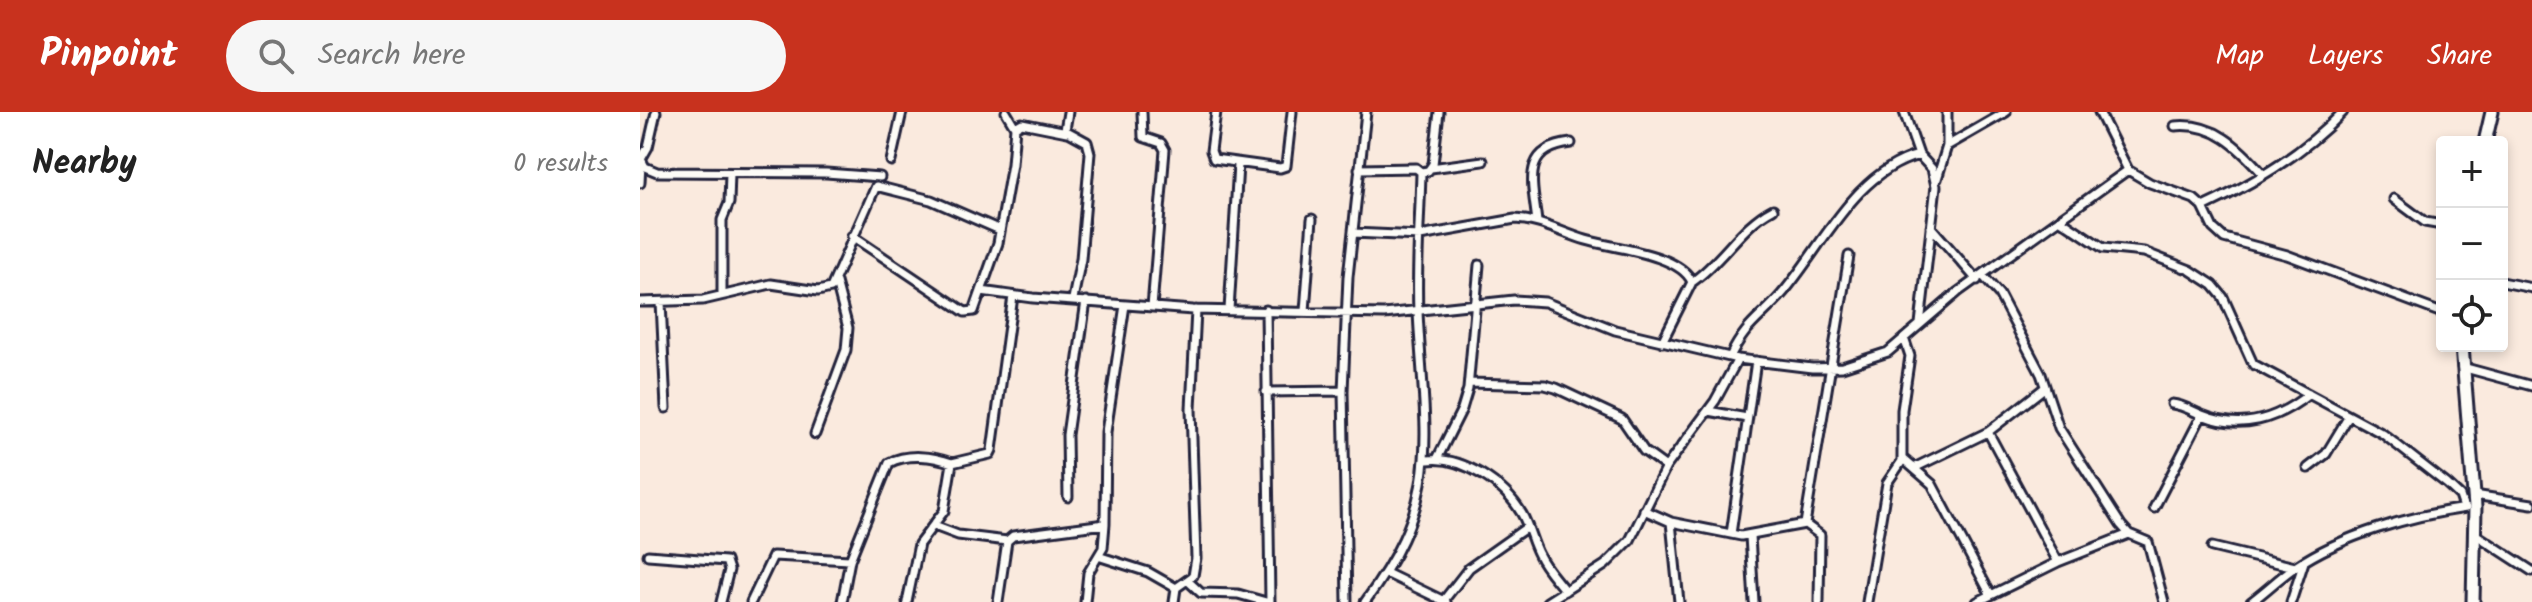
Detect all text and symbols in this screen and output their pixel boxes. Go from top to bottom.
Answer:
search box [226,20,786,92]
text: Pinpoint [40,26,178,86]
text: Search here [318,32,466,80]
icon: search [254,34,298,78]
text: Map [2215,34,2264,79]
text: Layers [2308,34,2383,79]
text: Share [2427,34,2492,79]
map controls [2436,136,2508,352]
button: + [2436,136,2508,208]
text: Nearby [32,137,137,191]
text: 0 results [513,143,608,185]
button: − [2436,208,2508,280]
button: locate [2436,280,2508,352]

